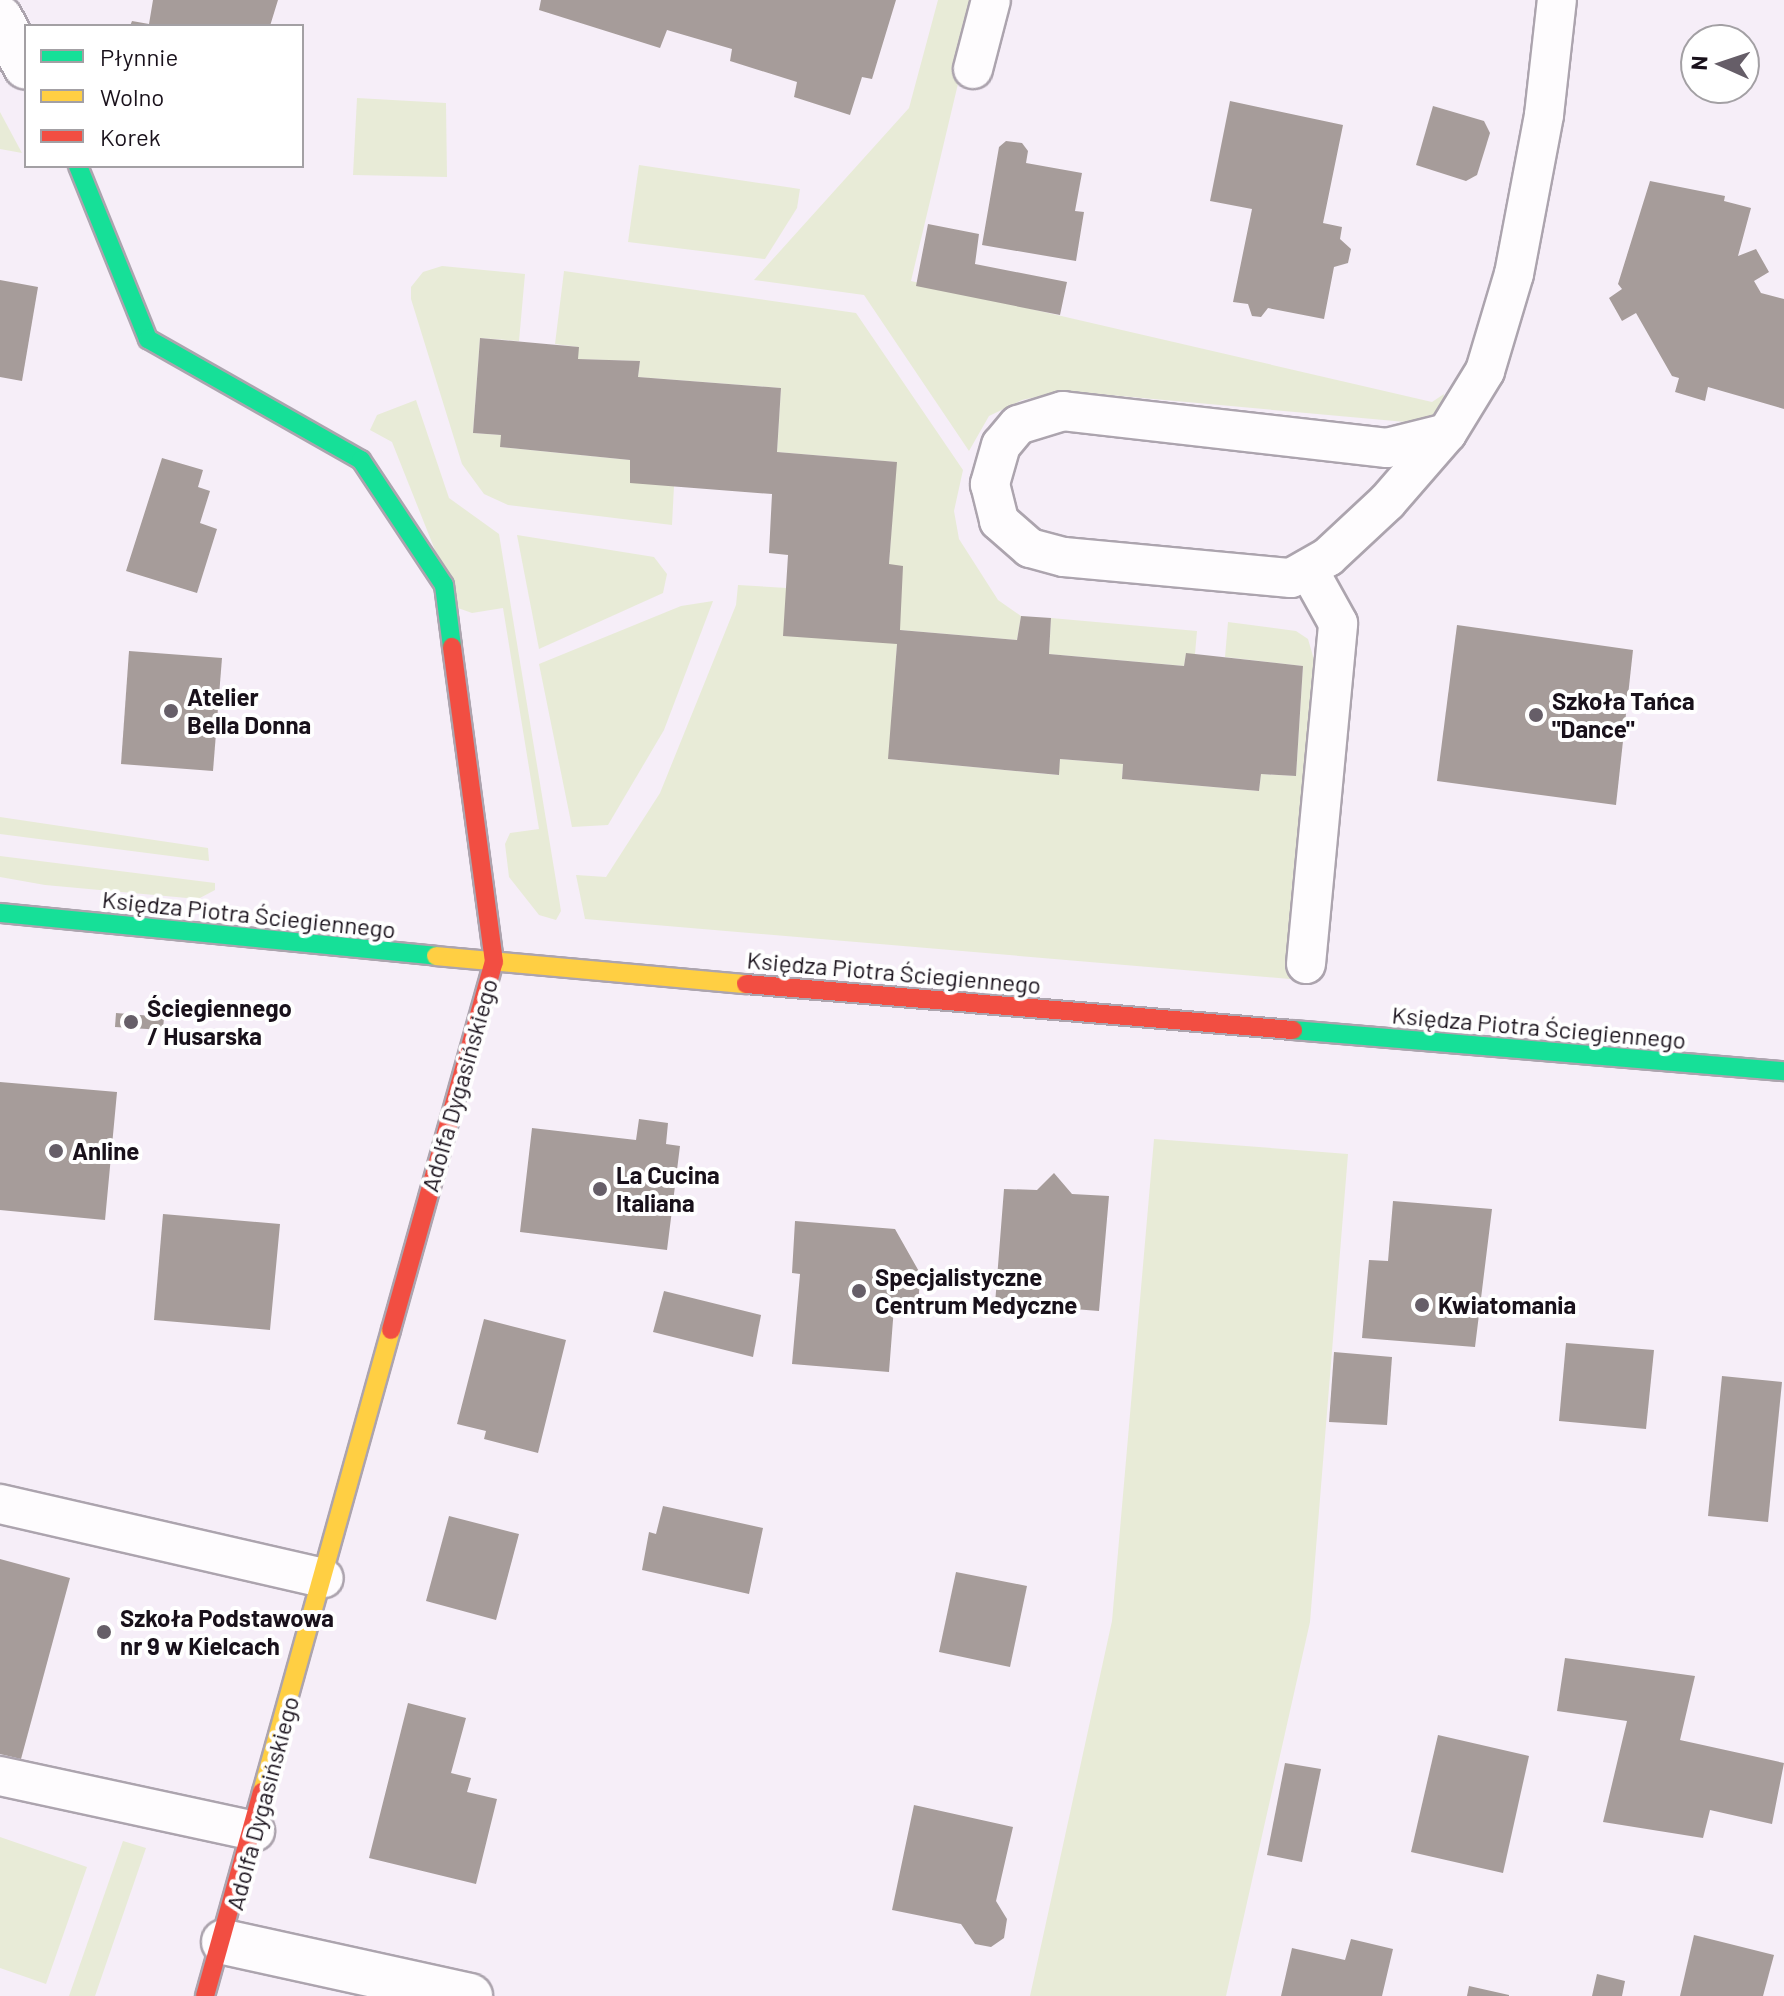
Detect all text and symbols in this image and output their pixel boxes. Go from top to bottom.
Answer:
legend [24,24,304,168]
north arrow [1680,24,1760,104]
text: Płynnie [100,42,178,71]
text: N [1685,55,1711,71]
text: Wolno [100,82,164,111]
text: Korek [100,122,161,151]
place label: Atelier Bella Donna [187,683,311,739]
place label: Szkoła Tańca "Dance" [1552,687,1695,743]
marker: Atelier Bella Donna [162,702,180,720]
marker: Szkoła Tańca "Dance" [1527,706,1545,724]
street label: Księdza Piotra Ściegiennego [101,884,397,944]
street label: Księdza Piotra Ściegiennego [746,945,1042,999]
street label: Adolfa Dygasińskiego [415,975,503,1195]
place label: Ściegiennego / Husarska [147,994,292,1050]
street label: Księdza Piotra Ściegiennego [1391,1000,1687,1054]
marker: Ściegiennego / Husarska [122,1013,140,1031]
place label: Anline [72,1137,139,1165]
marker: Anline [47,1142,65,1160]
place label: La Cucina Italiana [616,1161,720,1217]
marker: La Cucina Italiana [591,1180,609,1198]
place label: Specjalistyczne Centrum Medyczne [875,1263,1077,1319]
marker: Specjalistyczne Centrum Medyczne [850,1282,868,1300]
place label: Kwiatomania [1438,1291,1576,1319]
marker: Kwiatomania [1413,1296,1431,1314]
place label: Szkoła Podstawowa nr 9 w Kielcach [120,1604,334,1660]
marker: Szkoła Podstawowa nr 9 w Kielcach [95,1623,113,1641]
street label: Adolfa Dygasińskiego [220,1693,304,1913]

